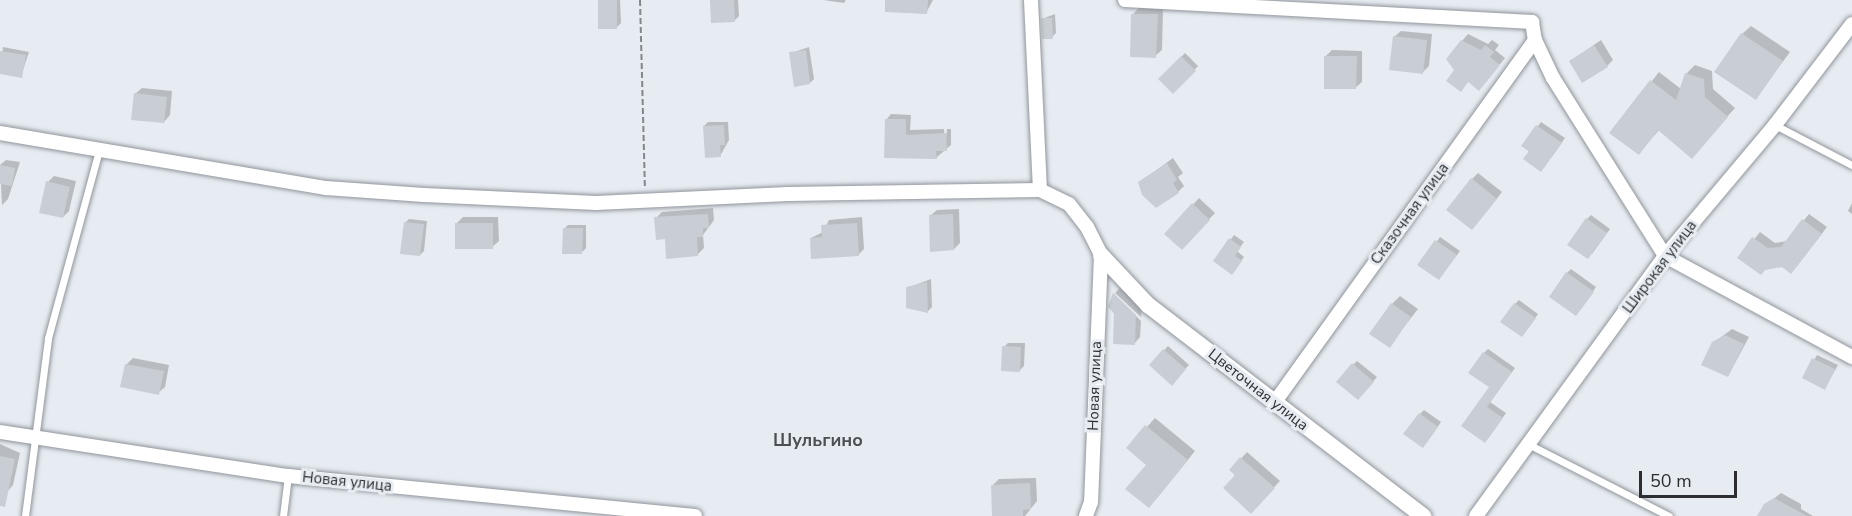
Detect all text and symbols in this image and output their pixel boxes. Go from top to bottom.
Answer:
street label: Сказочная улица [1367,160,1453,268]
street label: Широкая улица [1619,217,1701,317]
street label: Новая улица [1084,341,1106,431]
street label: Цветочная улица [1204,345,1312,435]
district label: Шульгино [773,429,863,451]
scale bar [1642,459,1740,497]
street label: Новая улица [301,468,393,496]
text: 50 m [1650,469,1692,493]

